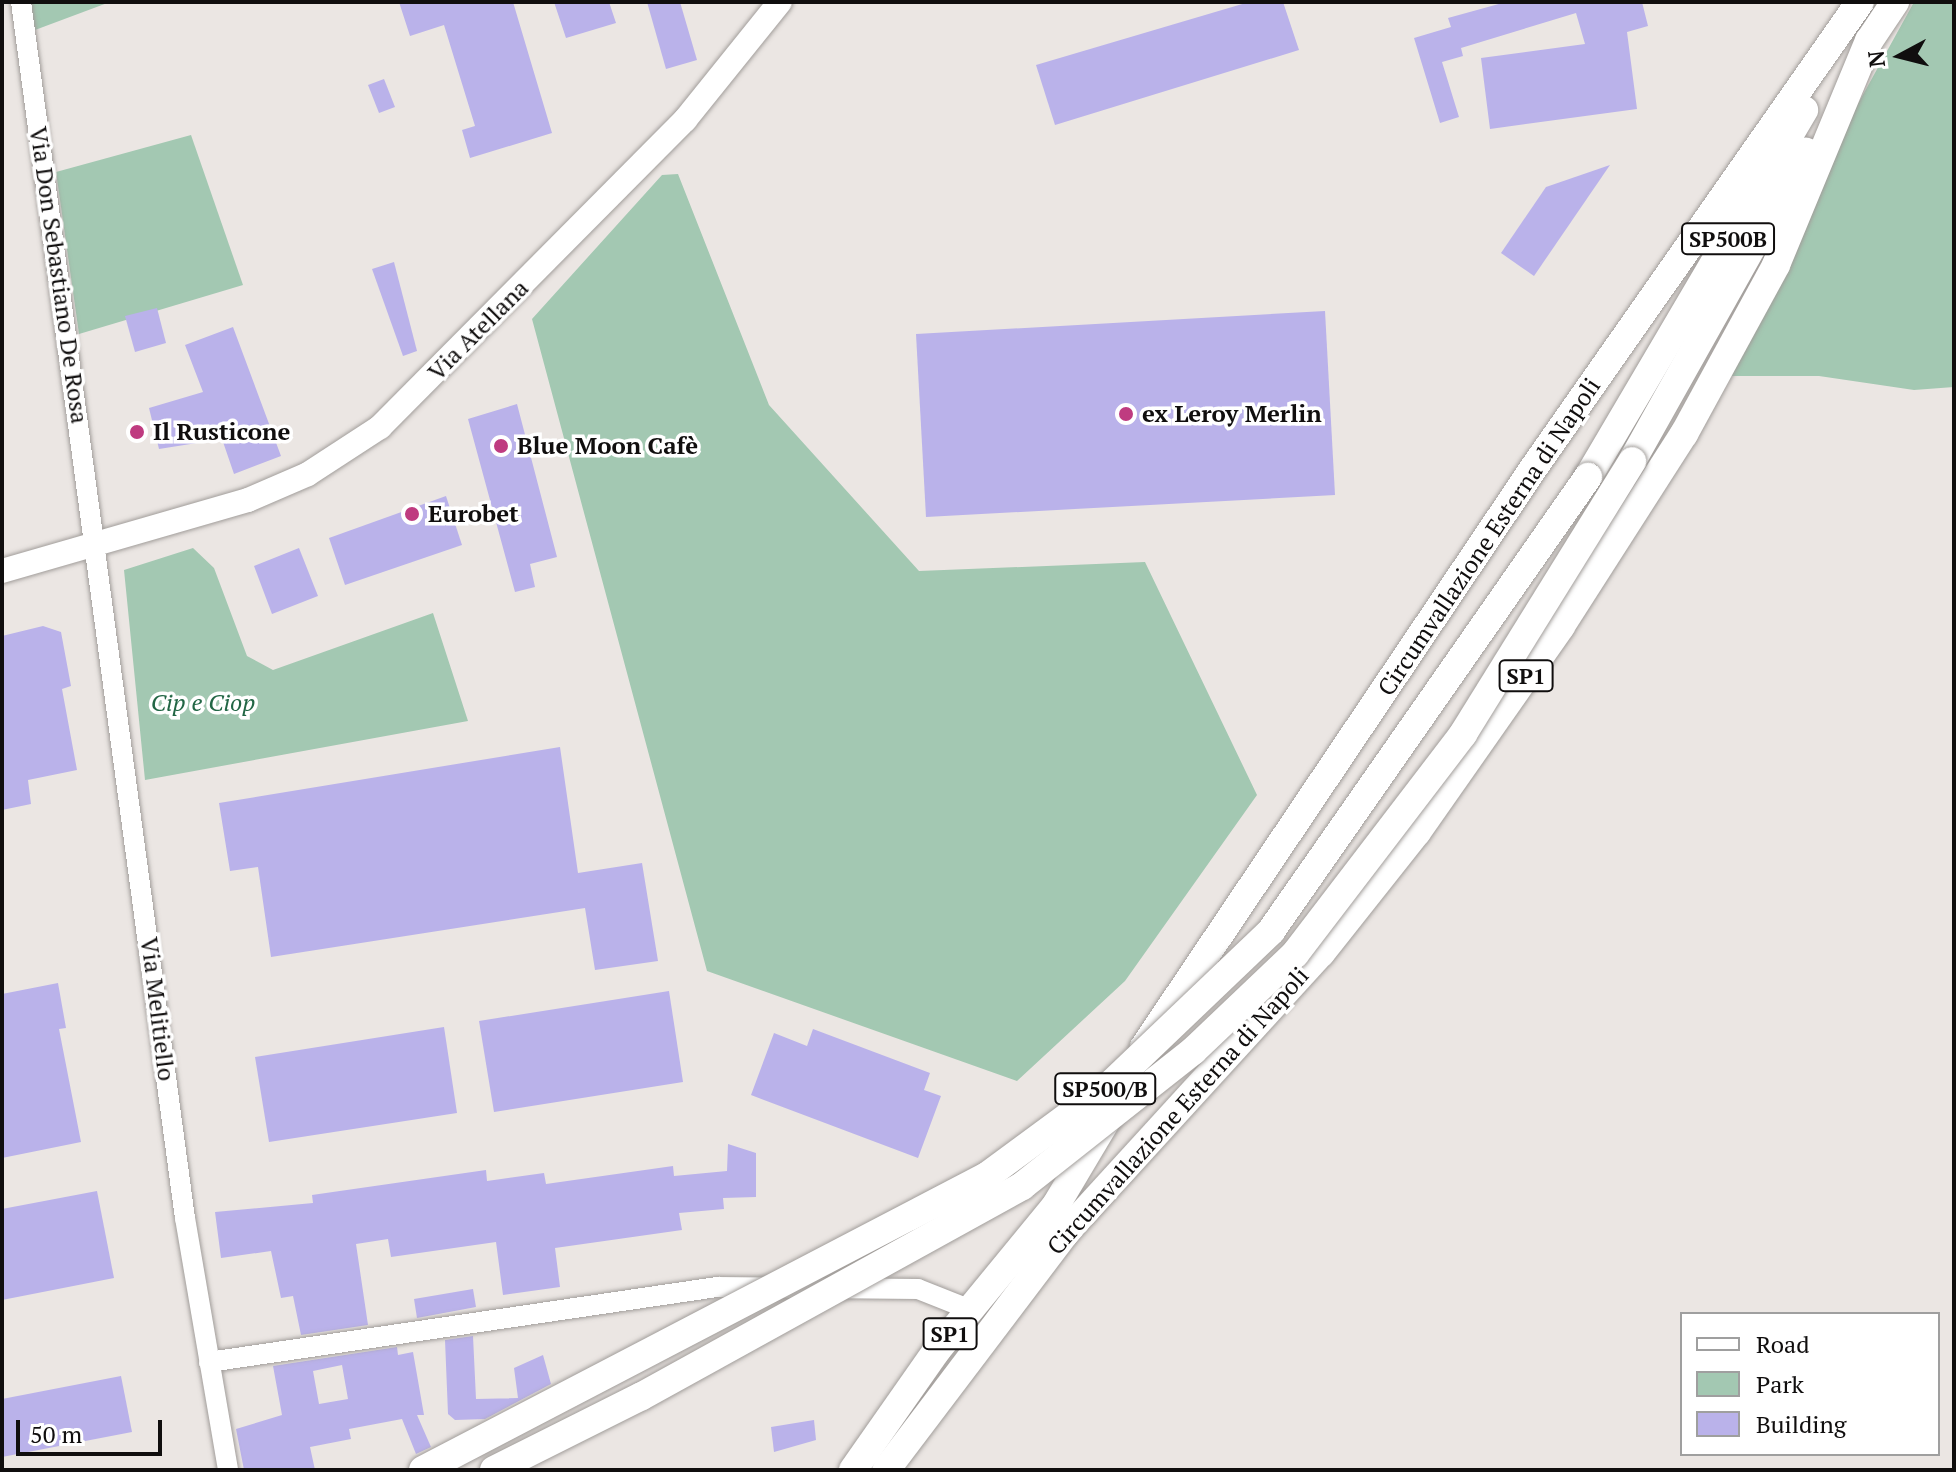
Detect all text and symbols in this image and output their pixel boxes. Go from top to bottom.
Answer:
north arrow [1860,16,1940,96]
text: N [1860,49,1891,69]
street label: Via Don Sebastiano De Rosa [24,125,94,425]
road number: SP500B [1680,221,1776,257]
street label: Via Atellana [422,274,534,386]
street label: Circumvallazione Esterna di Napoli [1372,373,1606,701]
place label: ex Leroy Merlin [1142,400,1322,428]
marker: ex Leroy Merlin [1117,405,1135,423]
place label: Il Rusticone [153,418,290,446]
marker: Il Rusticone [128,423,146,441]
place label: Blue Moon Cafè [517,432,698,460]
marker: Blue Moon Cafè [492,437,510,455]
place label: Eurobet [428,500,519,528]
marker: Eurobet [403,505,421,523]
road number: SP1 [1498,658,1554,694]
park label: Cip e Ciop [151,689,255,717]
street label: Via Melitiello [135,935,181,1083]
street label: Circumvallazione Esterna di Napoli [1041,961,1315,1261]
road number: SP500/B [1053,1071,1157,1107]
legend [1680,1312,1940,1456]
road number: SP1 [922,1316,978,1352]
text: Road [1756,1328,1810,1360]
text: Park [1756,1368,1804,1400]
scale bar [20,1404,166,1454]
text: Building [1756,1408,1846,1440]
text: 50 m [30,1418,82,1450]

